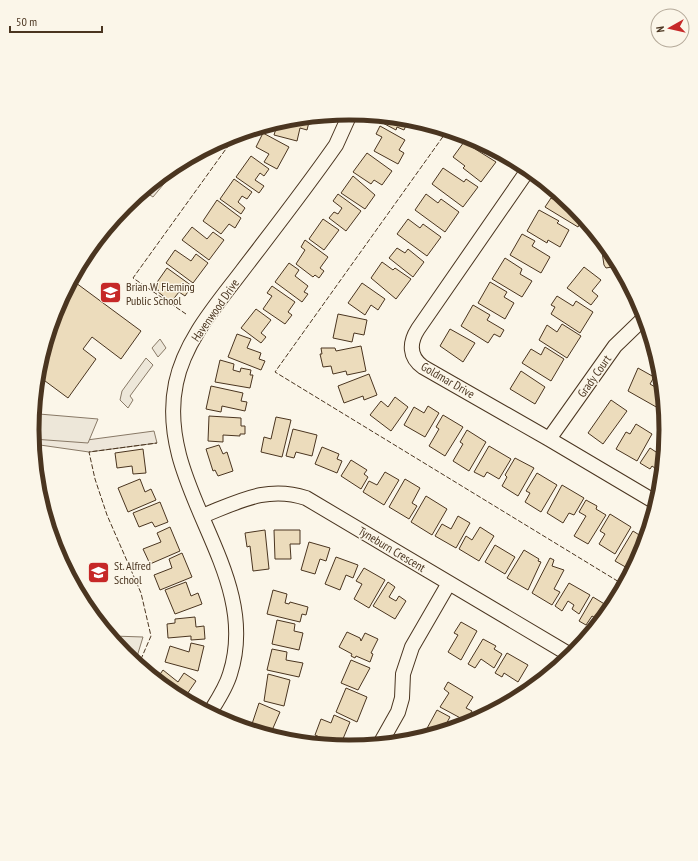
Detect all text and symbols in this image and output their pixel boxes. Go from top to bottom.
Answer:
scale bar [10,8,102,34]
north arrow [650,8,690,48]
text: 50 m [16,14,37,29]
text: N [653,25,667,33]
street label: Havenwood Drive [188,276,242,344]
place label: Brian W. Fleming Public School [126,279,195,308]
school or university icon: Brian W. Fleming Public School [97,280,123,306]
street label: Grady Court [574,351,614,400]
street label: Goldmar Drive [419,359,477,401]
street label: Tyneburn Crescent [356,523,429,575]
place label: St. Alfred School [114,558,151,587]
school or university icon: St. Alfred School [86,559,112,585]

